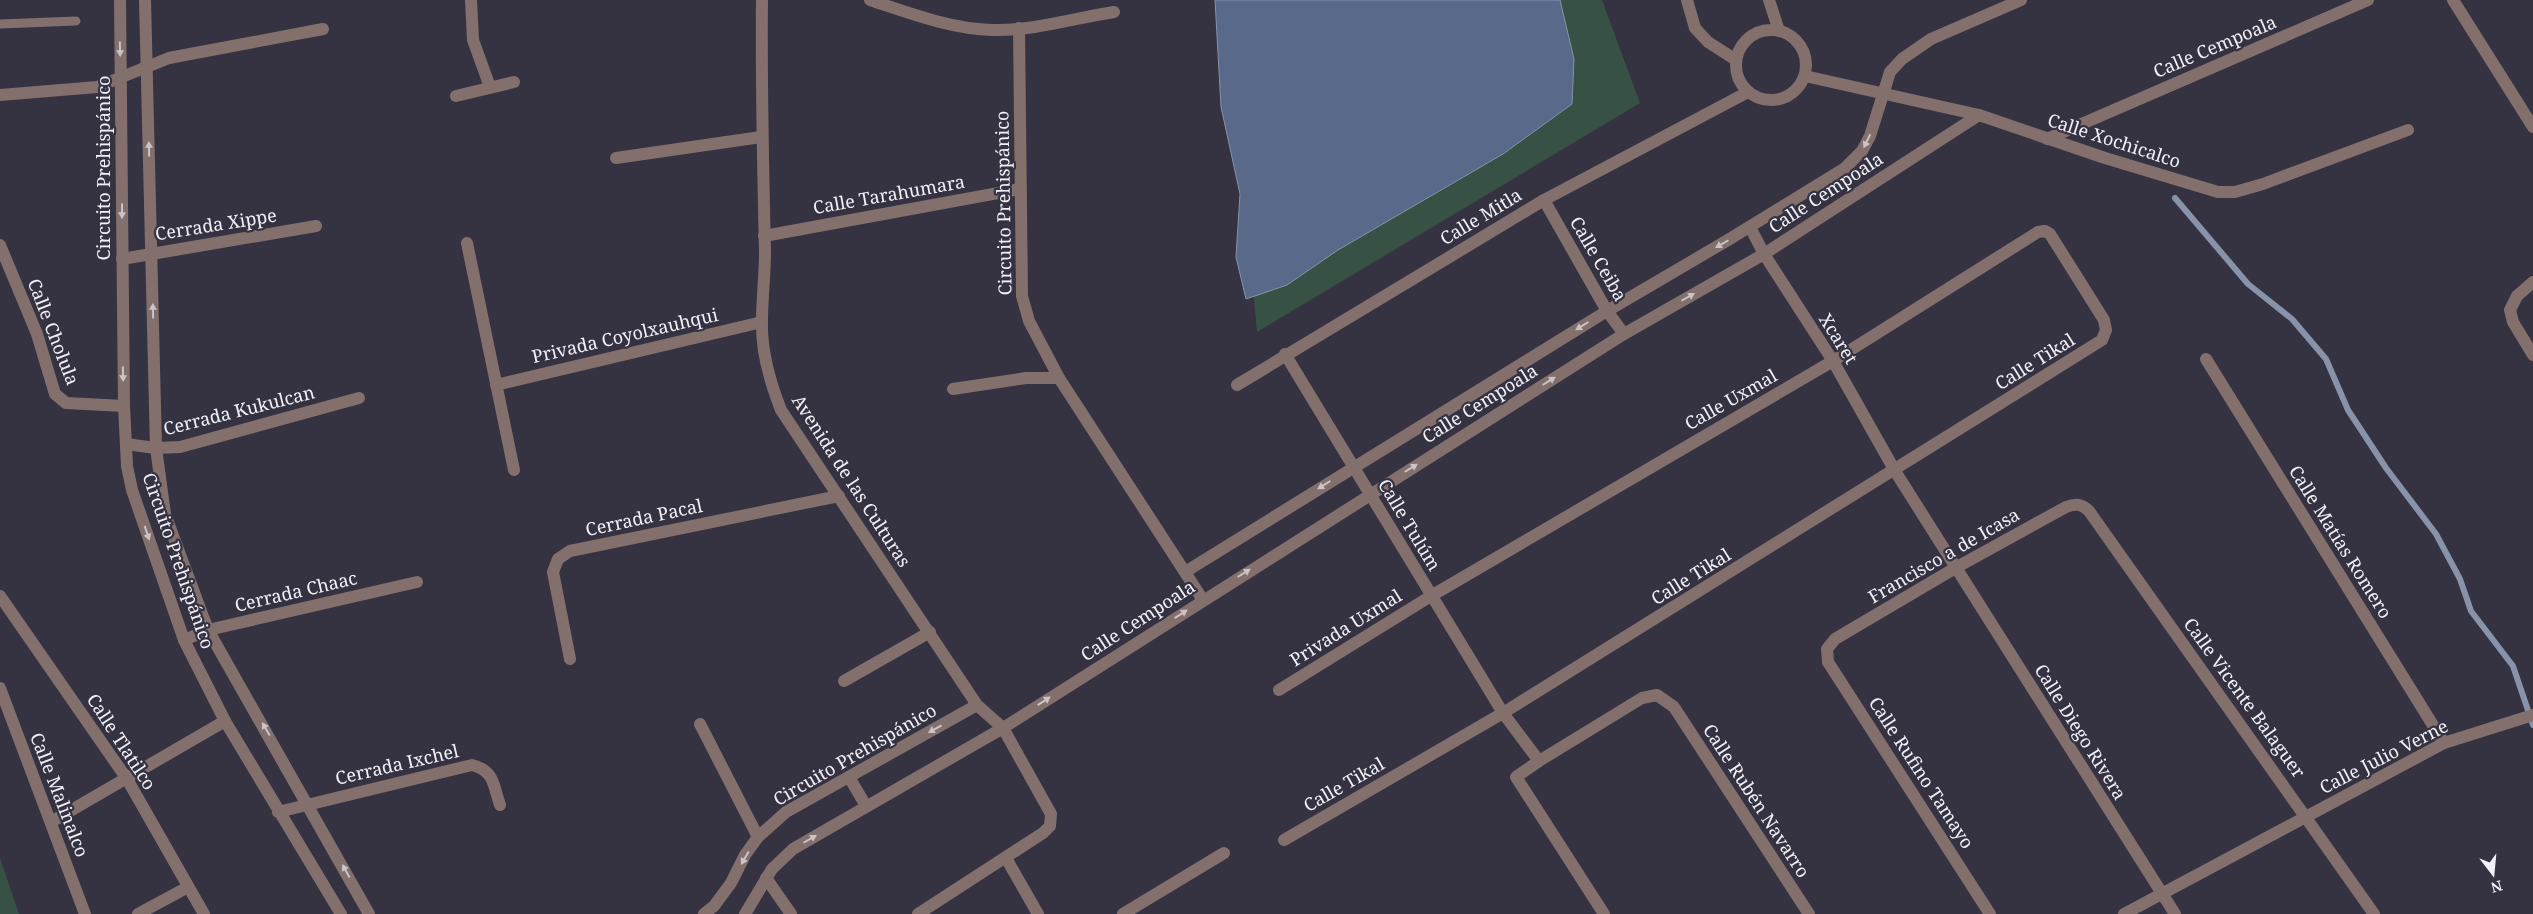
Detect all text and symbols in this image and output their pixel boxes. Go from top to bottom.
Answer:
street label: Calle Cempoala [2149,9,2280,83]
one-way arrow [116,41,124,57]
street label: Circuito Prehispánico [91,76,115,260]
street label: Calle Xochicalco [2045,107,2184,173]
street label: Circuito Prehispánico [989,110,1017,296]
one-way arrow [1863,134,1871,148]
one-way arrow [145,141,153,157]
street label: Calle Cempoala [1764,146,1887,238]
street label: Calle Tarahumara [811,169,967,219]
street label: Calle Mitla [1435,182,1526,250]
one-way arrow [118,203,126,219]
street label: Cerrada Xippe [153,203,278,245]
street label: Calle Ceiba [1565,212,1633,305]
one-way arrow [1714,240,1729,248]
street label: Calle Cholula [23,275,85,388]
one-way arrow [1681,293,1695,302]
street label: Privada Coyolxauhqui [529,302,720,368]
one-way arrow [148,303,156,319]
street label: Xcaret [1814,309,1864,368]
one-way arrow [1575,322,1588,331]
street label: Calle Tikal [1990,327,2079,395]
street label: Calle Cempoala [1417,358,1542,448]
street label: Calle Uxmal [1680,363,1781,435]
one-way arrow [120,366,128,382]
one-way arrow [1542,377,1555,386]
street label: Cerrada Kukulcan [161,380,317,440]
street label: Avenida de las Culturas [787,390,917,571]
street label: Calle Matías Romero [2284,460,2398,623]
one-way arrow [1405,463,1418,473]
street label: Circuito Prehispánico [138,469,220,652]
street label: Calle Tulúm [1373,474,1447,575]
one-way arrow [1318,481,1331,490]
street label: Cerrada Pacal [583,493,705,541]
street label: Francisco a de Icasa [1863,502,2024,608]
one-way arrow [143,526,151,541]
street label: Calle Tikal [1646,542,1735,610]
street label: Cerrada Chaac [232,565,359,617]
one-way arrow [1238,569,1251,578]
street label: Calle Cempoala [1076,574,1199,666]
street label: Privada Uxmal [1285,583,1406,671]
one-way arrow [1175,609,1188,618]
street label: Calle Vicente Balaguer [2179,613,2311,783]
street label: Calle Diego Rivera [2029,659,2132,804]
street label: Calle Tlatilco [82,689,162,794]
street label: Calle Rufino Tamayo [1864,692,1980,853]
one-way arrow [1038,697,1051,706]
street label: Circuito Prehispánico [768,698,941,811]
street label: Calle Julio Verne [2315,713,2452,799]
street label: Calle Rubén Navarro [1698,719,1816,882]
one-way arrow [262,723,271,736]
one-way arrow [928,725,942,733]
street label: Calle Malinalco [25,729,95,860]
street label: Cerrada Ixchel [333,738,461,790]
street label: Calle Tikal [1299,751,1389,817]
one-way arrow [803,834,816,843]
north arrow [2468,849,2518,899]
one-way arrow [740,851,749,864]
one-way arrow [341,865,350,878]
text: N [2489,876,2505,898]

